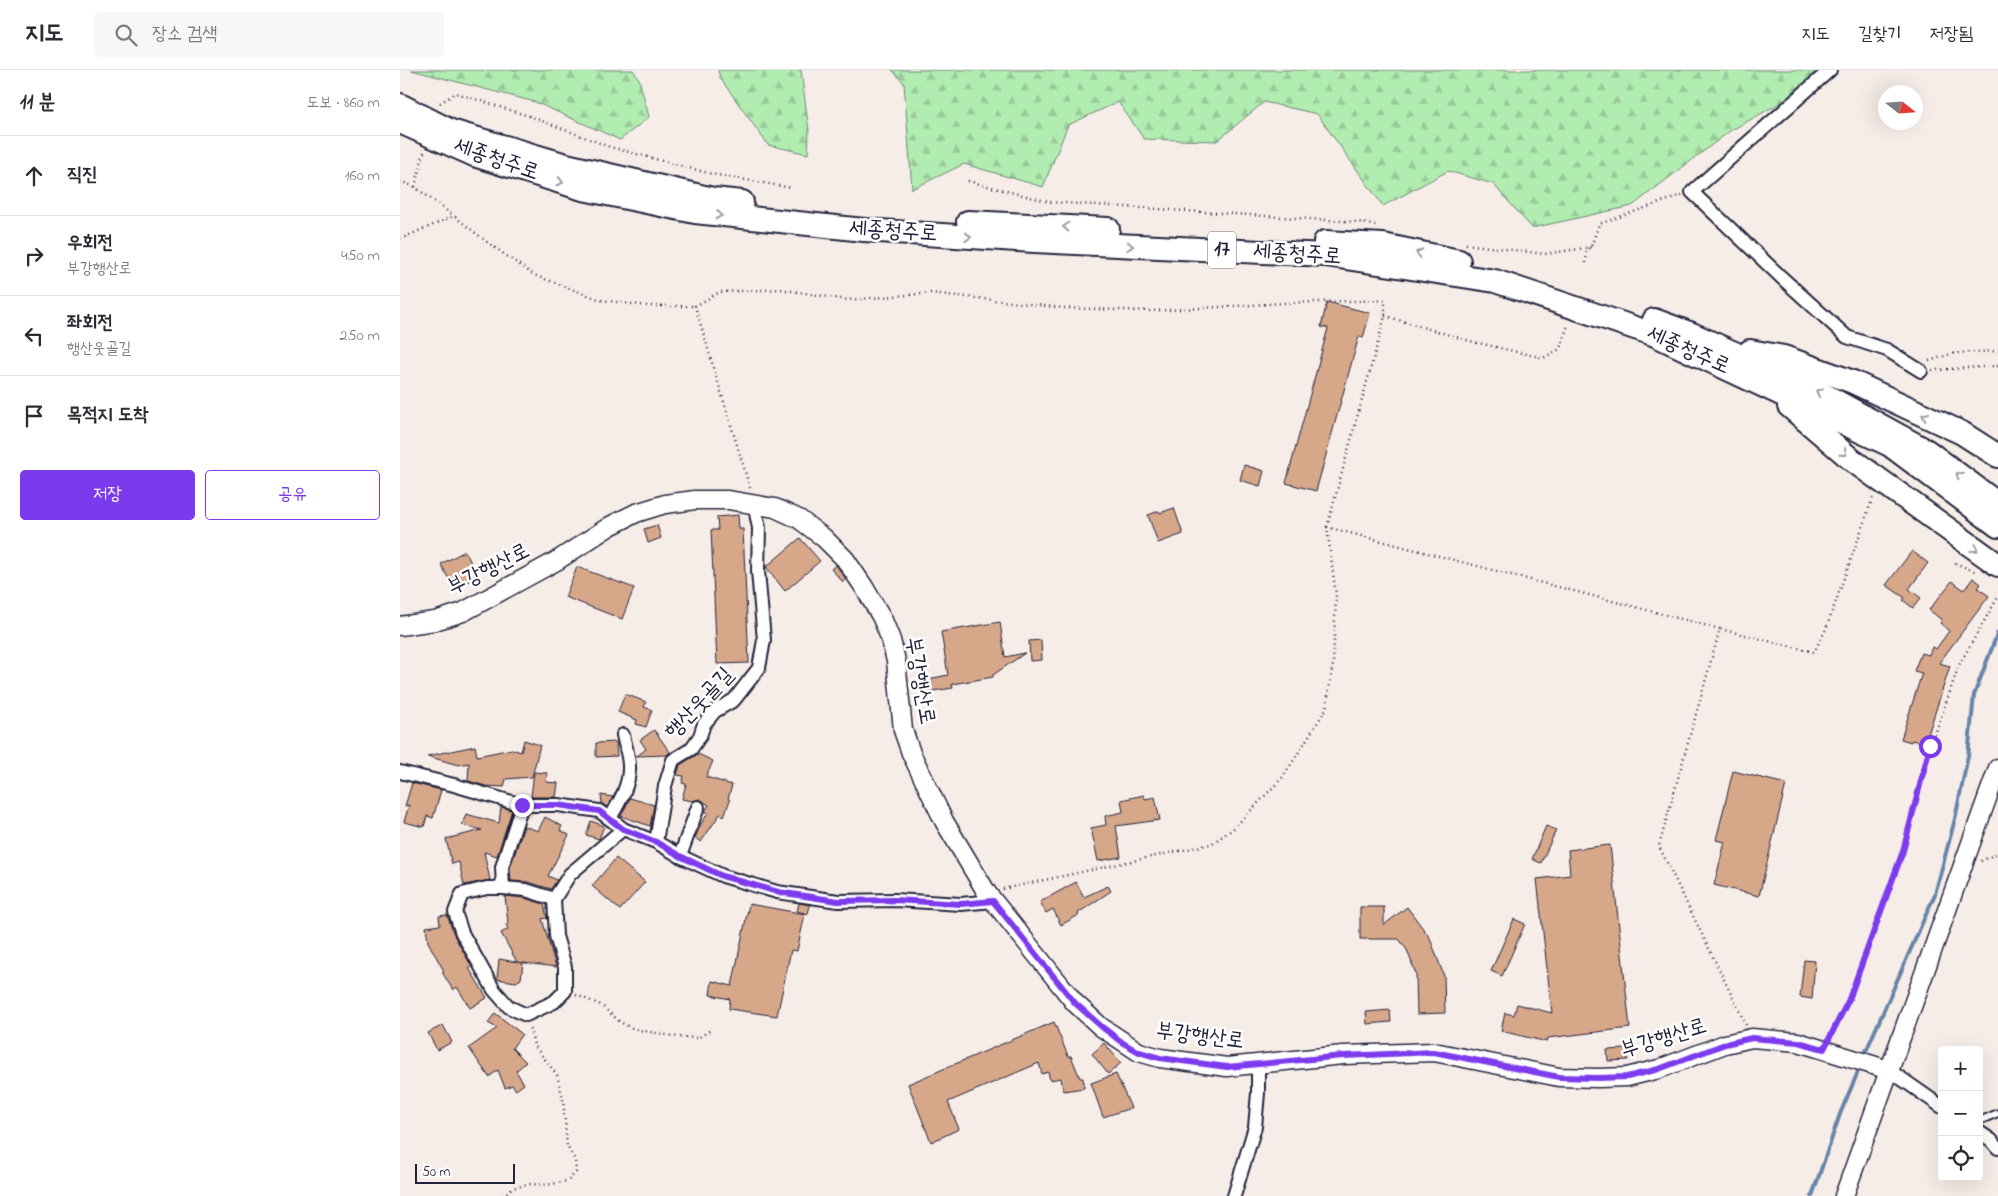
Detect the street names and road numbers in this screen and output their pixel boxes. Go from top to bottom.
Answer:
street label: 세종청주로 [449,130,543,190]
street label: 세종청주로 [848,213,938,251]
road number: 17 [1208,232,1236,268]
street label: 세종청주로 [1252,236,1342,274]
street label: 세종청주로 [1641,318,1735,384]
street label: 부강행산로 [442,536,536,604]
street label: 부강행산로 [896,635,942,727]
street label: 행산웃골길 [658,661,742,747]
street label: 부강행산로 [1617,1011,1711,1067]
street label: 부강행산로 [1154,1016,1246,1058]

